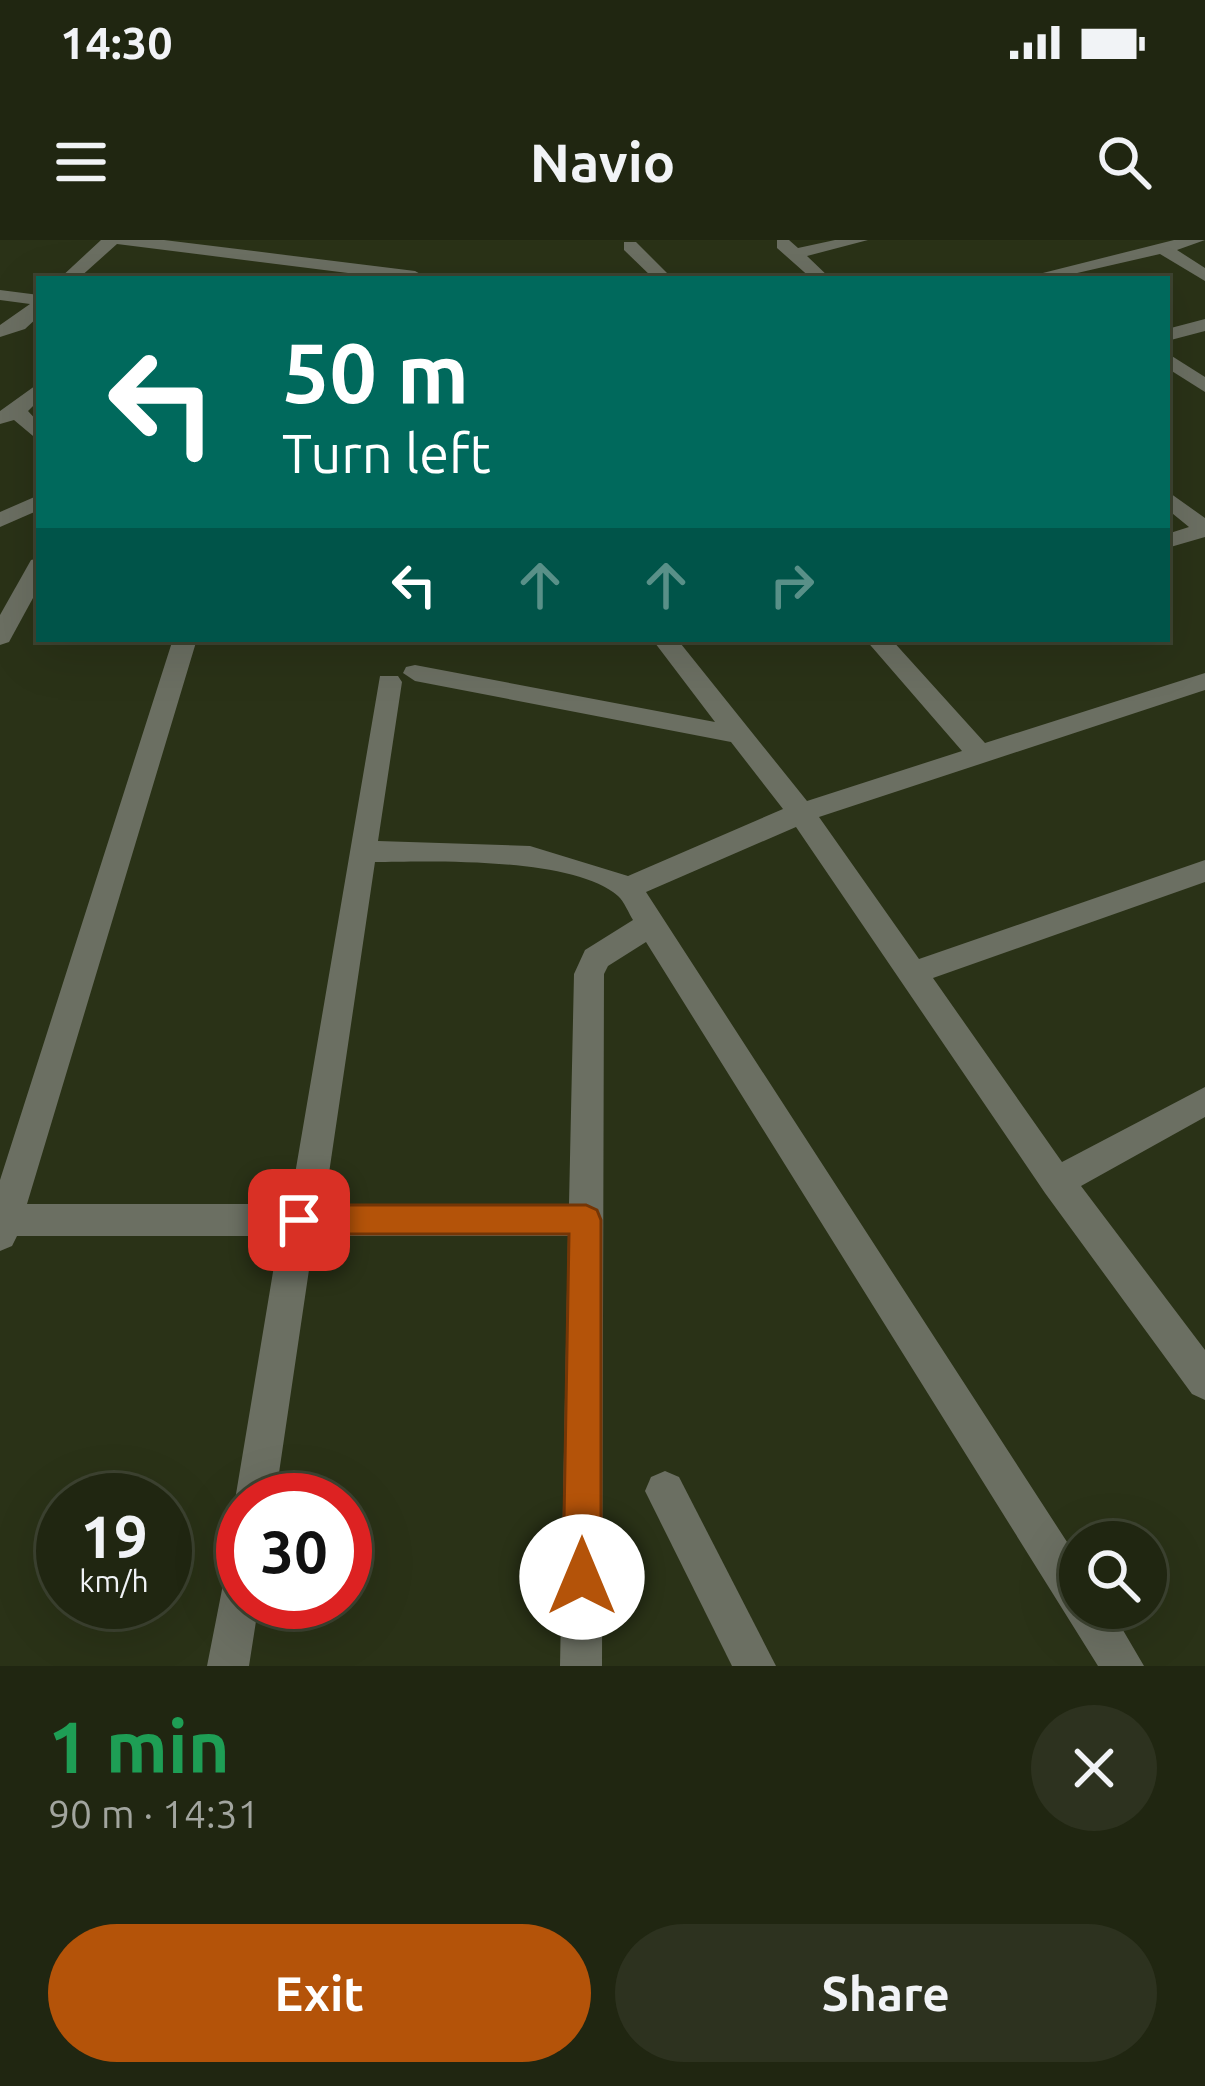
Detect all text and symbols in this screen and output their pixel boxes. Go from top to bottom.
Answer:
text: 14:30 [60,17,173,68]
icon: menu [48,129,114,195]
icon: search [1091,129,1157,195]
text: Navio [530,132,675,192]
icon: left [84,324,240,480]
text: 50 m [282,325,469,419]
text: Turn left [282,423,491,483]
icon: left [381,552,447,618]
icon: ahead [507,552,573,618]
icon: ahead [633,552,699,618]
icon: right [759,552,825,618]
pin [248,1169,350,1271]
icon: arrive [266,1187,332,1253]
speed limit sign: 30 [216,1473,372,1629]
text: 19 [80,1502,148,1569]
position arrow [519,1514,645,1640]
map controls [1059,1521,1167,1629]
button: search [1059,1521,1167,1629]
text: km/h [79,1564,149,1598]
button: close [1031,1705,1157,1831]
text: 1 min [48,1706,230,1787]
text: 90 m · 14:31 [48,1792,260,1835]
button: Exit [48,1924,591,2062]
button: Share [615,1924,1157,2062]

